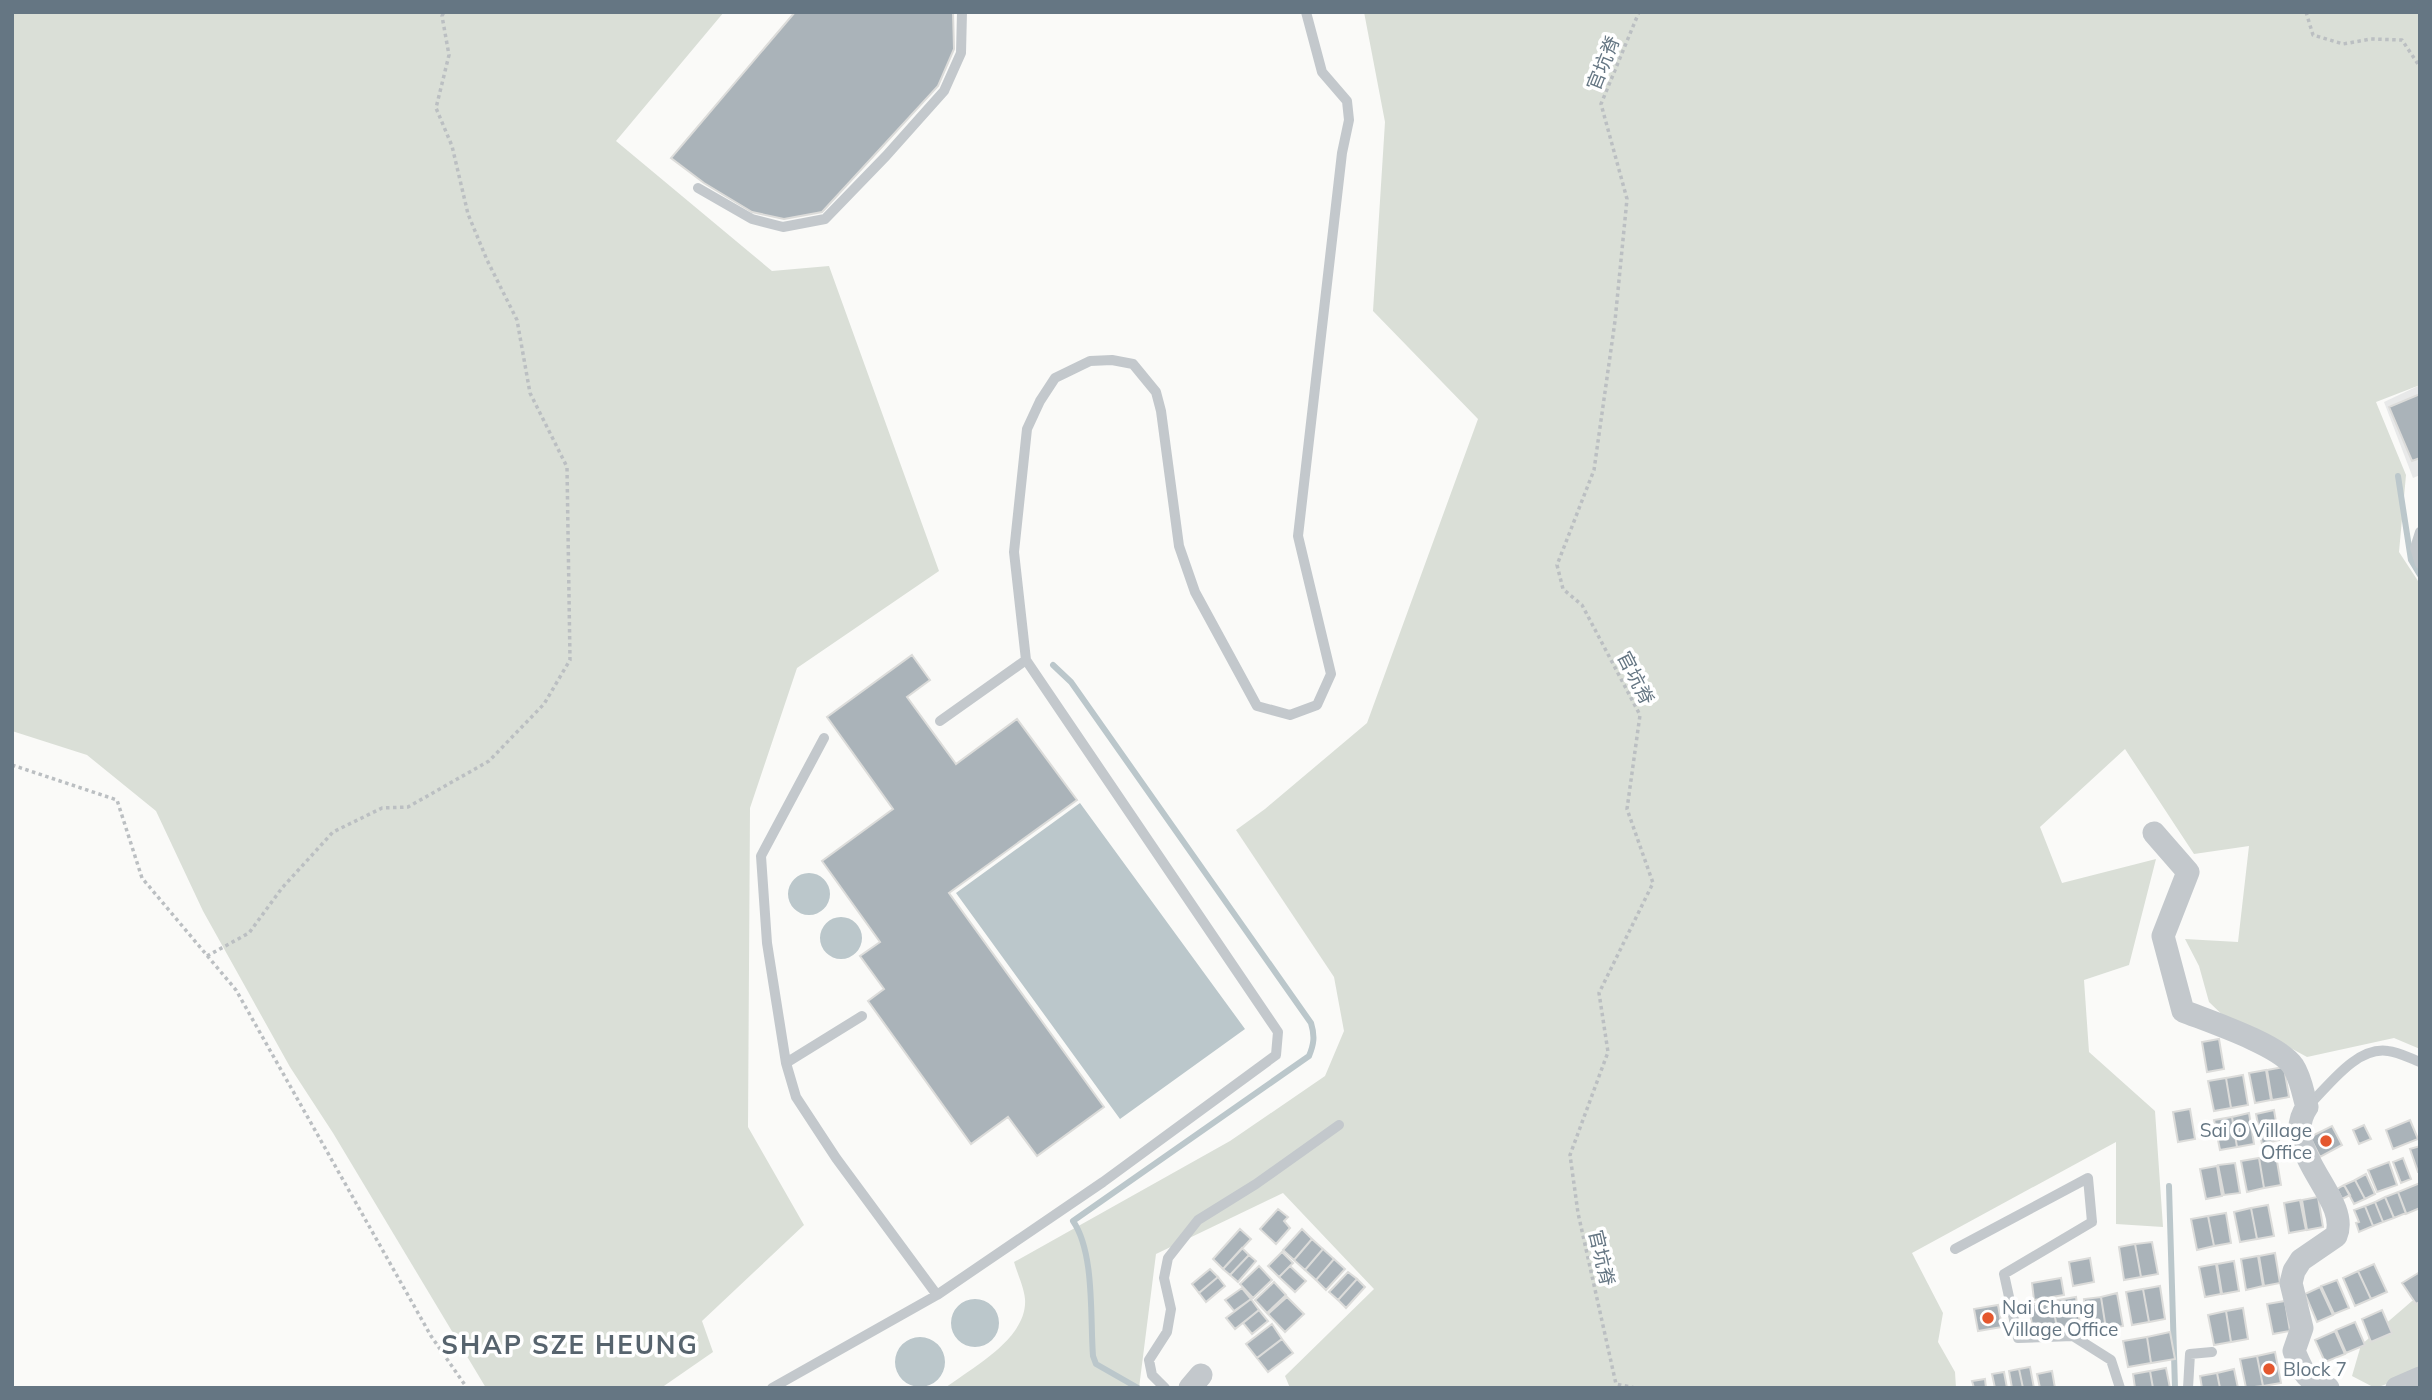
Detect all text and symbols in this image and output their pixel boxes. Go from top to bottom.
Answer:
street label: 官坑脊 [1581,32,1625,94]
street label: 官坑脊 [1612,647,1660,709]
place label: Sai O Village Office [2200,1118,2312,1164]
marker: Sai O Village Office [2318,1133,2334,1149]
street label: 官坑脊 [1584,1228,1620,1288]
place label: Nai Chung Village Office [2002,1295,2118,1341]
marker: Nai Chung Village Office [1980,1310,1996,1326]
district label: SHAP SZE HEUNG [441,1328,699,1361]
place label: Block 7 [2283,1357,2347,1381]
marker: Block 7 [2261,1361,2277,1377]

